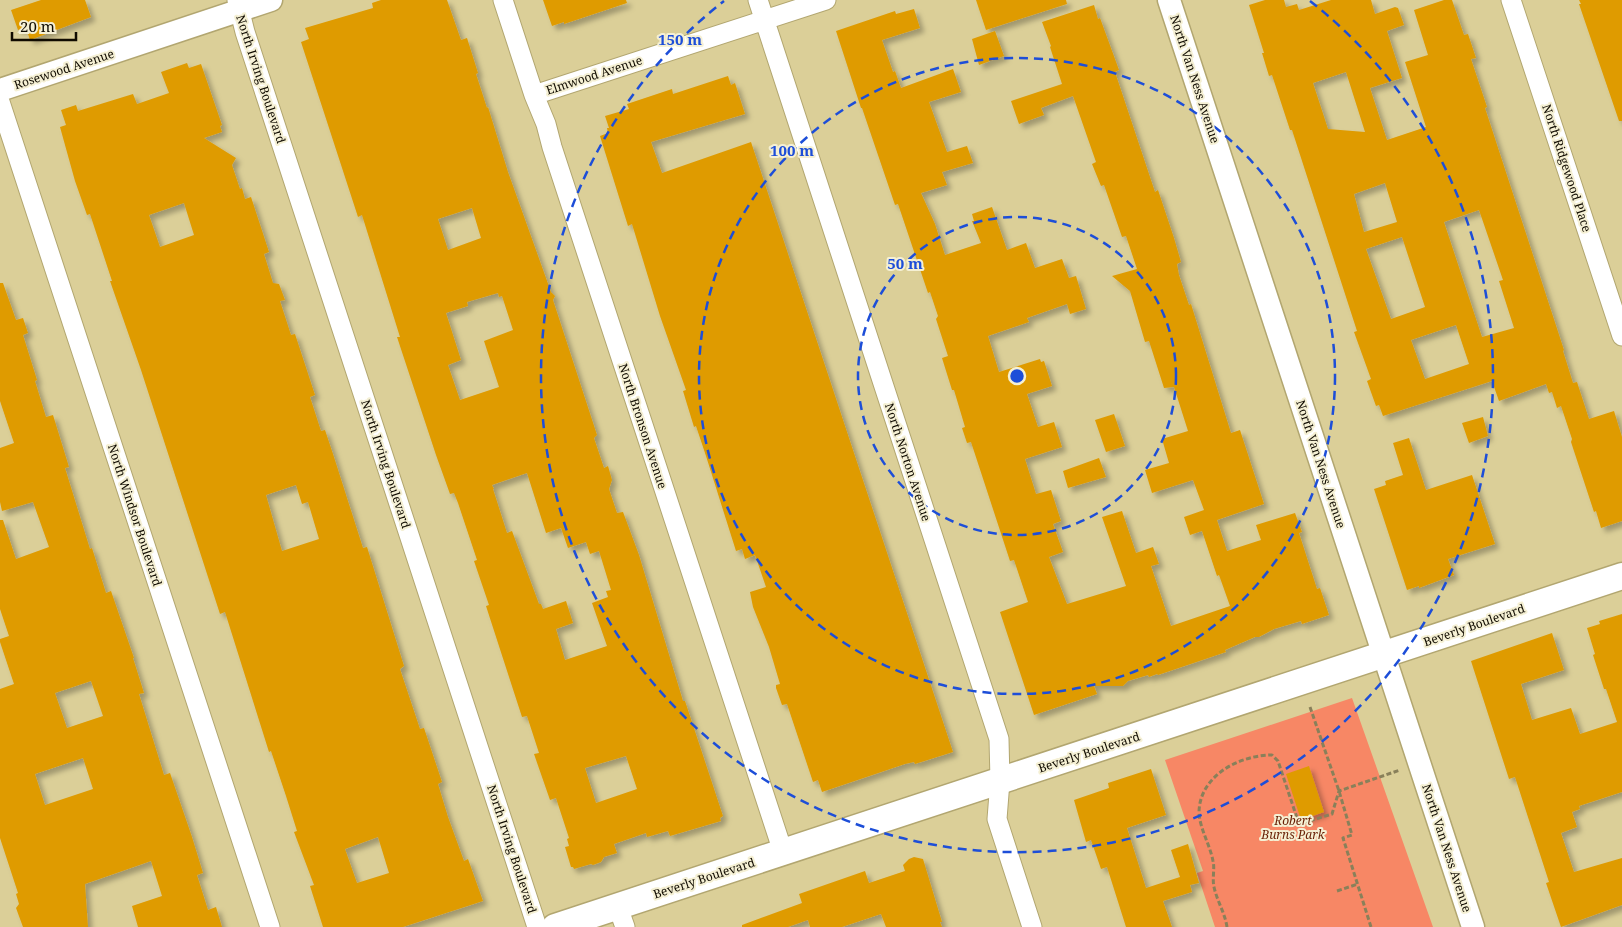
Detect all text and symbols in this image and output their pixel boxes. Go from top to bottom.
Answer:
scale bar [12,10,76,42]
street label: North Irving Boulevard [232,13,290,146]
street label: North Van Ness Avenue [1166,13,1224,145]
text: 20 m [20,16,55,36]
text: 150 m [658,29,702,49]
street label: Rosewood Avenue [12,45,116,93]
street label: Elmwood Avenue [544,51,644,99]
street label: North Ridgewood Place [1538,102,1596,234]
text: 100 m [770,140,814,160]
text: 50 m [887,253,923,273]
street label: North Bronson Avenue [615,361,671,491]
centre of rings [1008,367,1026,385]
street label: North Irving Boulevard [357,398,415,531]
street label: North Van Ness Avenue [1292,398,1350,530]
street label: North Norton Avenue [881,401,935,523]
street label: North Windsor Boulevard [104,442,166,589]
street label: Beverly Boulevard [1421,599,1528,650]
street label: Beverly Boulevard [1036,727,1143,776]
street label: North Van Ness Avenue [1418,782,1476,914]
street label: North Irving Boulevard [483,783,541,916]
park label: Robert Burns Park [1260,812,1326,843]
street label: Beverly Boulevard [651,853,758,902]

